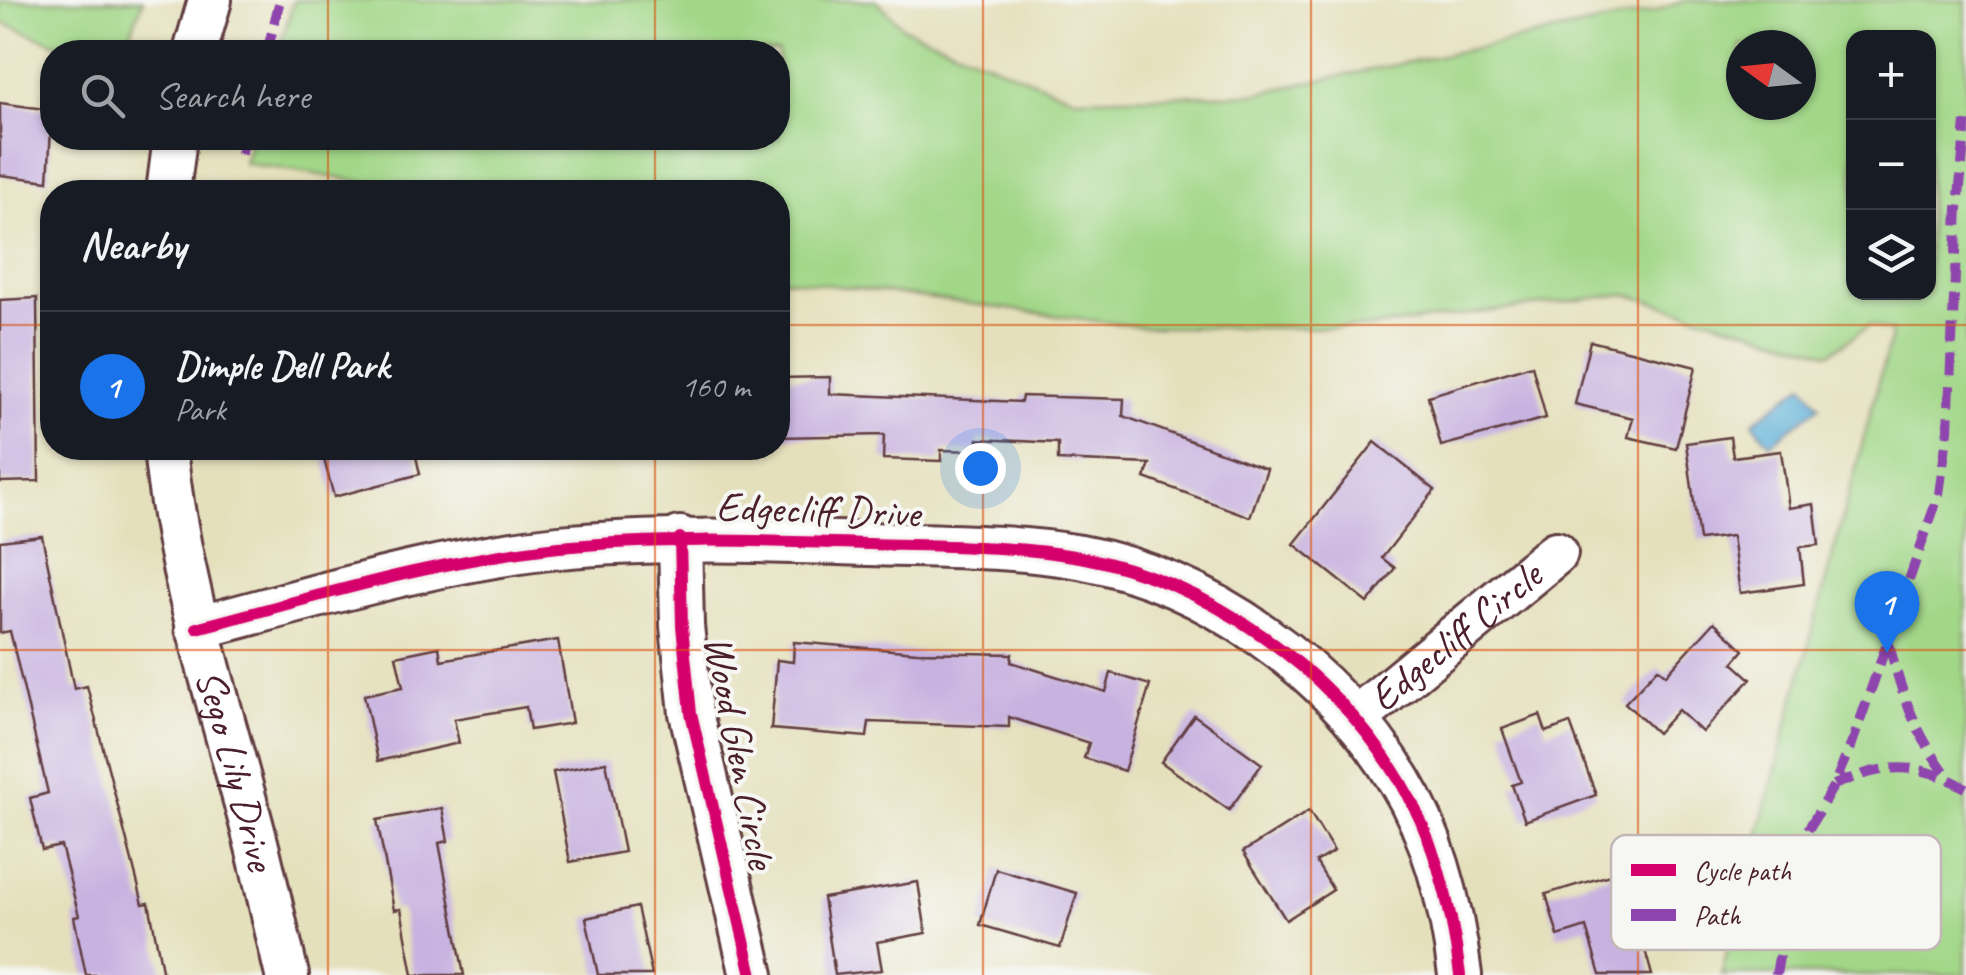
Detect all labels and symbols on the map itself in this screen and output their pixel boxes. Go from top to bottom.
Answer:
north arrow [1726,30,1816,120]
your location [955,443,1006,494]
street label: Edgecliff Drive [715,480,924,540]
street label: Edgecliff Circle [1358,547,1555,723]
pin: 1 [1854,570,1920,653]
street label: Wood Glen Circle [691,631,789,875]
street label: Sego Lily Drive [184,664,289,878]
legend [1611,835,1941,950]
text: Cycle path [1694,853,1791,888]
text: Path [1694,898,1741,933]

